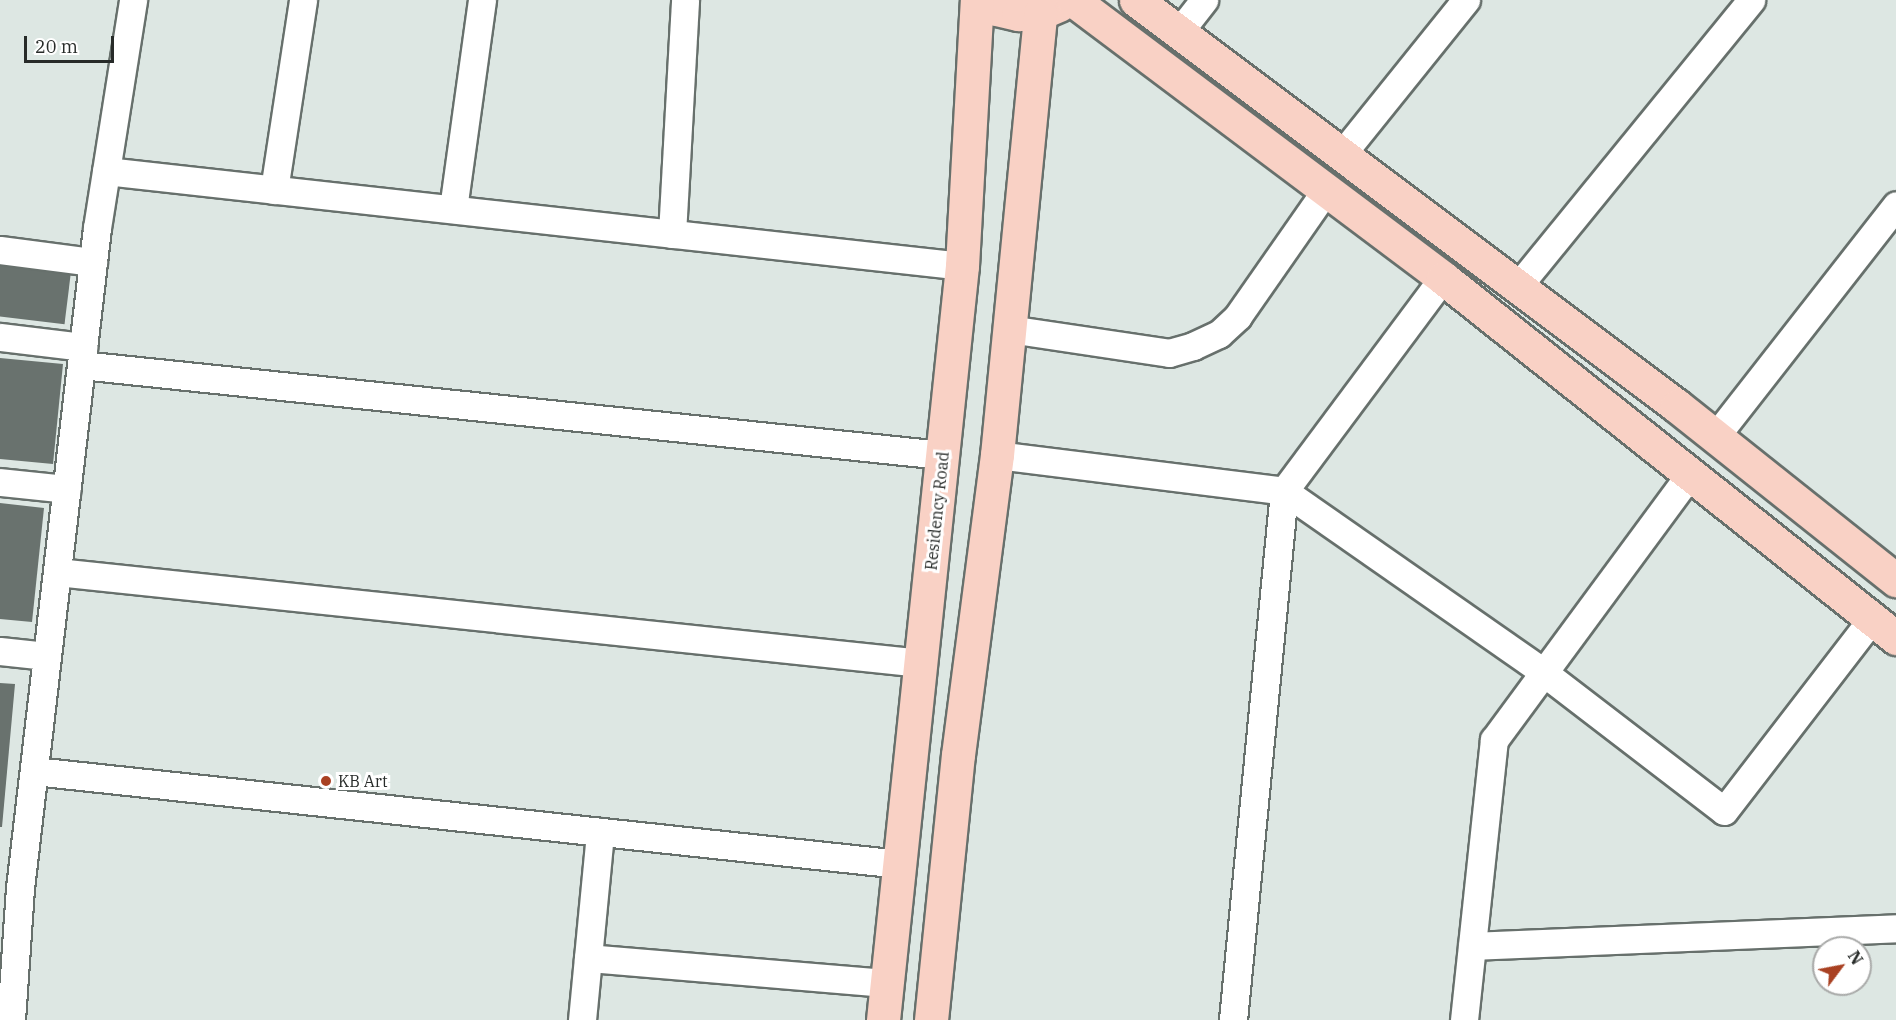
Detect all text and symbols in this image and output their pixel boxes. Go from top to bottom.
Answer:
scale bar [27,24,117,62]
text: 20 m [35,35,78,58]
street label: Residency Road [921,451,953,571]
place label: KB Art [338,771,388,791]
marker: KB Art [319,774,333,788]
north arrow [1812,936,1872,996]
text: N [1844,947,1867,968]

